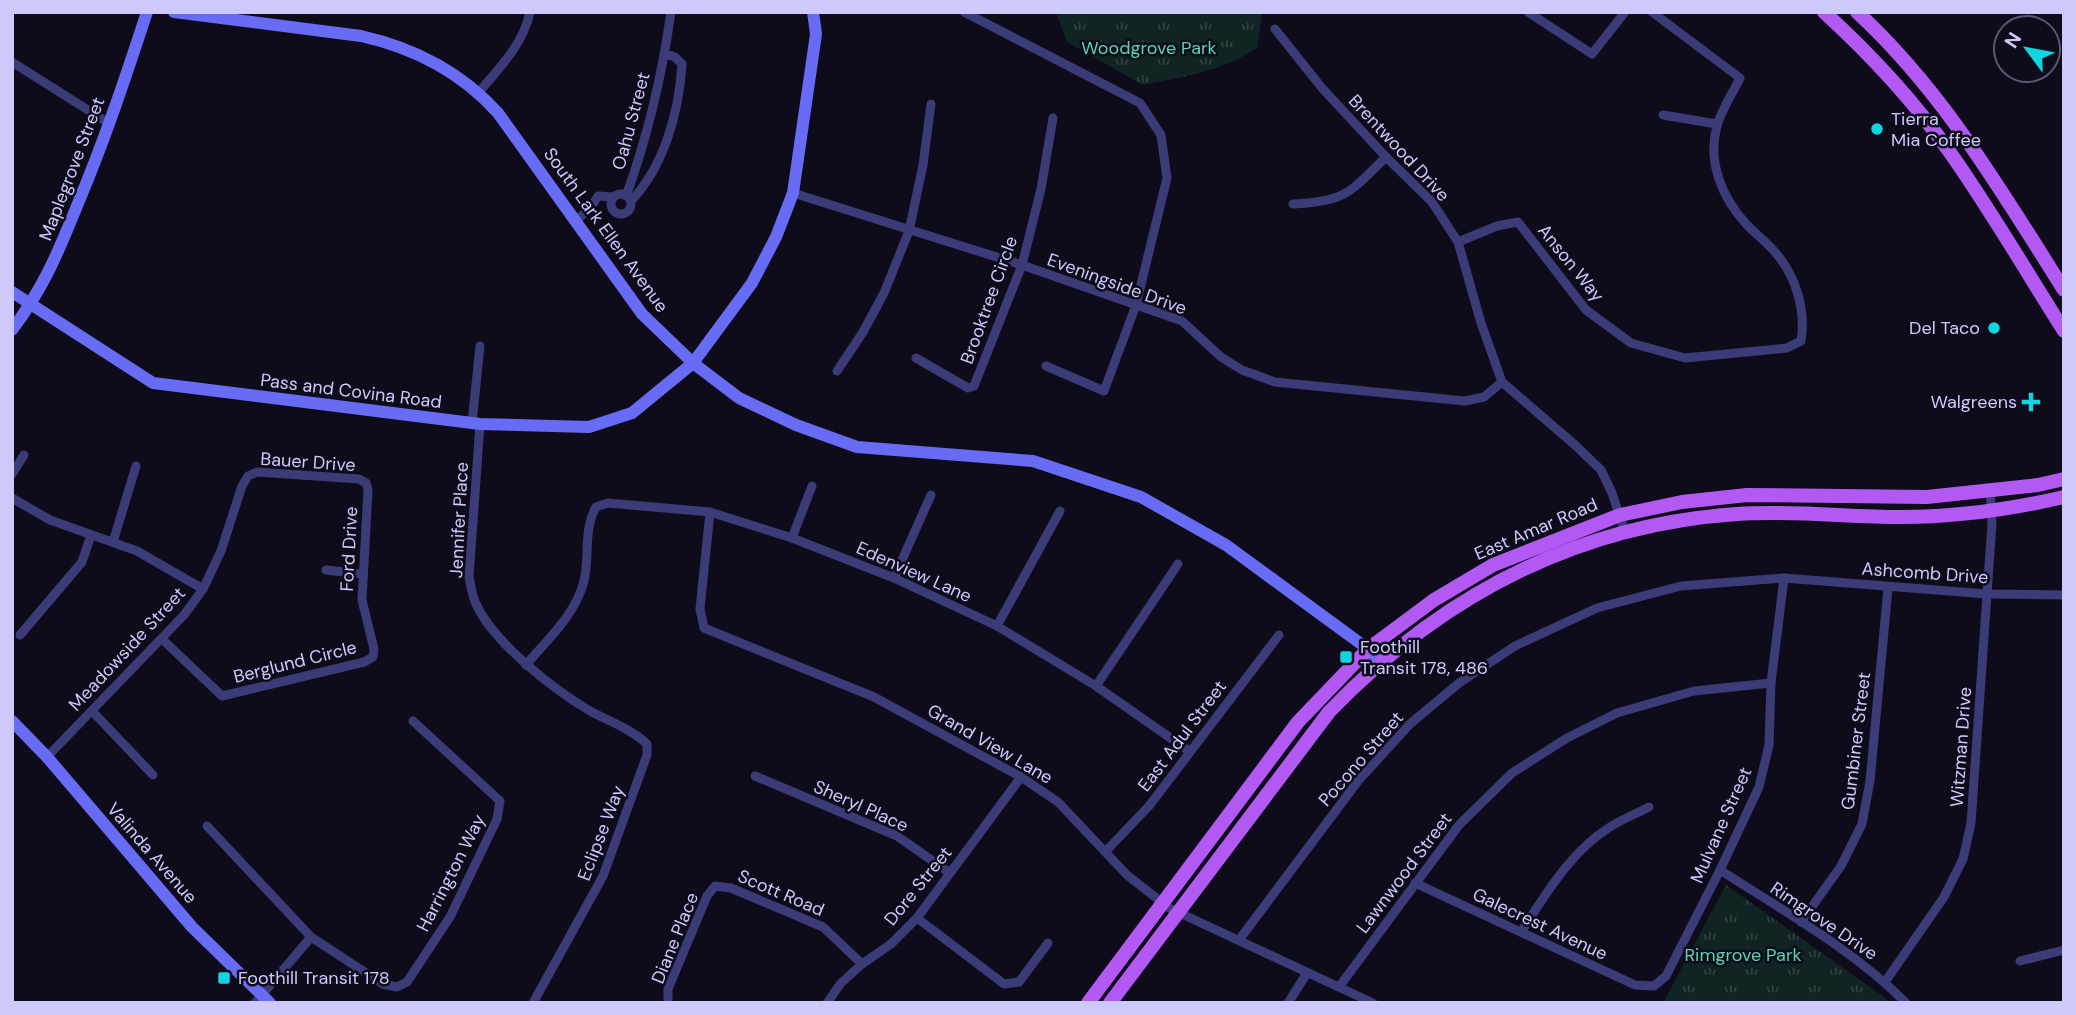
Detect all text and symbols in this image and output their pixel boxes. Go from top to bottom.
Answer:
north arrow [1992,14,2062,84]
text: N [1999,28,2027,53]
park label: Woodgrove Park [1081,36,1217,60]
street label: Oahu Street [606,70,656,172]
street label: Brentwood Drive [1343,89,1455,207]
street label: Maplegrove Street [34,94,110,244]
place label: Tierra Mia Coffee [1891,107,1981,152]
marker: Tierra Mia Coffee [1869,121,1885,137]
street label: South Lark Ellen Avenue [538,143,674,317]
street label: Anson Way [1532,219,1610,307]
street label: Brooktree Circle [955,233,1023,367]
street label: Eveningside Drive [1044,248,1190,320]
place label: Del Taco [1909,316,1980,340]
marker: Del Taco [1986,320,2002,336]
street label: Pass and Covina Road [259,368,443,414]
place label: Walgreens [1930,390,2017,414]
marker: Walgreens [2023,394,2039,410]
street label: Bauer Drive [260,447,356,477]
street label: Jennifer Place [444,461,474,579]
street label: East Amar Road [1471,492,1601,566]
street label: Ford Drive [335,506,363,592]
street label: Edenview Lane [853,536,975,608]
street label: Ashcomb Drive [1861,557,1989,589]
street label: Meadowside Street [63,582,191,716]
street label: Berglund Circle [231,635,359,689]
place label: Foothill Transit 178, 486 [1360,635,1488,680]
marker: Foothill Transit 178, 486 [1338,649,1354,665]
street label: Gumbiner Street [1836,671,1876,811]
street label: East Adul Street [1132,676,1232,796]
street label: Witzman Drive [1945,686,1977,808]
street label: Grand View Lane [923,698,1057,790]
street label: Pocono Street [1313,706,1409,812]
street label: Mulvane Street [1685,763,1757,887]
street label: Sheryl Place [810,774,912,838]
street label: Eclipse Way [572,782,630,884]
street label: Valinda Avenue [101,797,203,909]
street label: Lawnwood Street [1351,808,1457,938]
street label: Harrington Way [411,810,491,936]
street label: Dore Street [879,841,957,931]
street label: Scott Road [734,864,828,922]
street label: Rimgrove Drive [1766,876,1882,966]
street label: Galecrest Avenue [1469,882,1611,966]
street label: Diane Place [646,889,704,987]
park label: Rimgrove Park [1684,943,1802,967]
place label: Foothill Transit 178 [238,966,390,990]
marker: Foothill Transit 178 [216,970,232,986]

